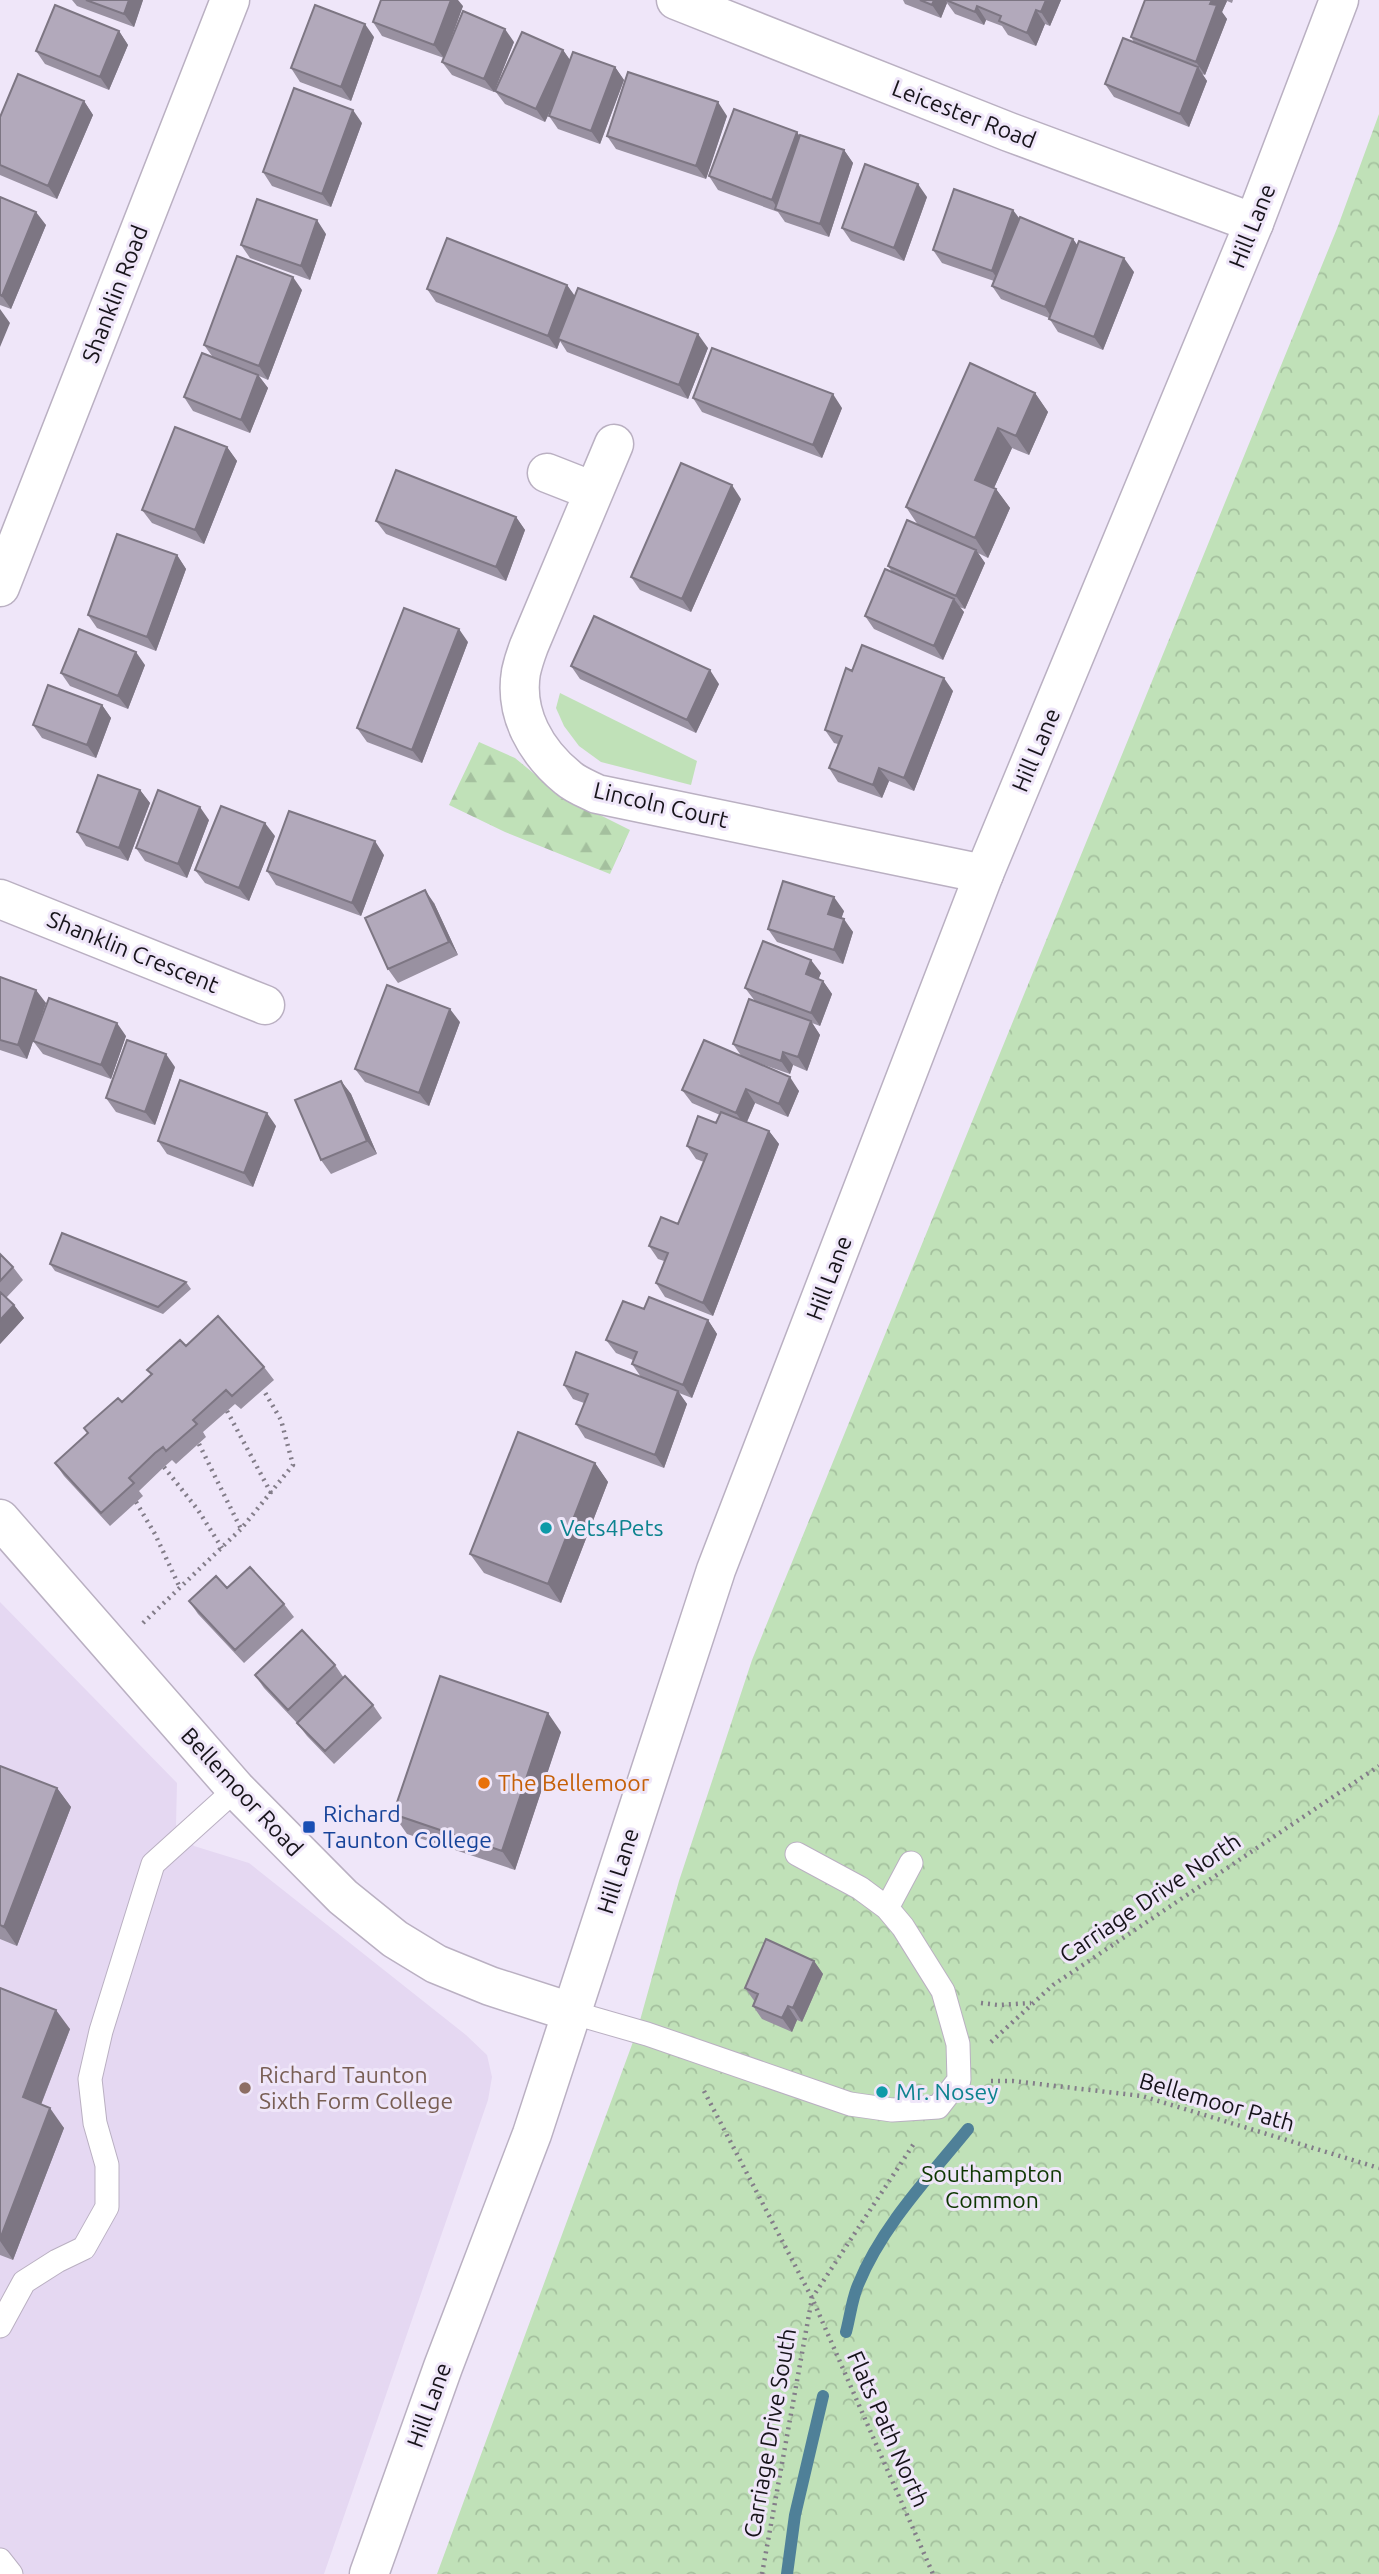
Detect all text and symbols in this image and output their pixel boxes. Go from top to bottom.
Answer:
street label: Leicester Road [889,75,1040,152]
street label: Hill Lane [1223,180,1280,271]
street label: Shanklin Road [77,222,152,366]
street label: Hill Lane [1007,704,1064,795]
street label: Lincoln Court [591,777,731,832]
street label: Shanklin Crescent [44,906,223,997]
street label: Hill Lane [801,1232,856,1324]
place label: Vets4Pets [560,1515,663,1540]
marker: Vets4Pets [538,1520,554,1536]
street label: Bellemoor Road [177,1723,308,1861]
place label: The Bellemoor [498,1770,650,1795]
marker: The Bellemoor [476,1775,492,1791]
place label: Richard Taunton College [323,1801,492,1852]
marker: Richard Taunton College [301,1819,317,1835]
street label: Hill Lane [592,1825,643,1917]
street label: Carriage Drive North [1055,1828,1245,1967]
place label: Richard Taunton Sixth Form College [259,2062,453,2113]
street label: Bellemoor Path [1137,2067,1298,2136]
place label: Mr. Nosey [896,2079,998,2104]
marker: Richard Taunton Sixth Form College [237,2080,253,2096]
marker: Mr. Nosey [874,2084,890,2100]
park label: Southampton Common [921,2161,1063,2212]
street label: Carriage Drive South [739,2326,800,2540]
street label: Flats Path North [843,2347,934,2511]
street label: Hill Lane [402,2359,455,2451]

